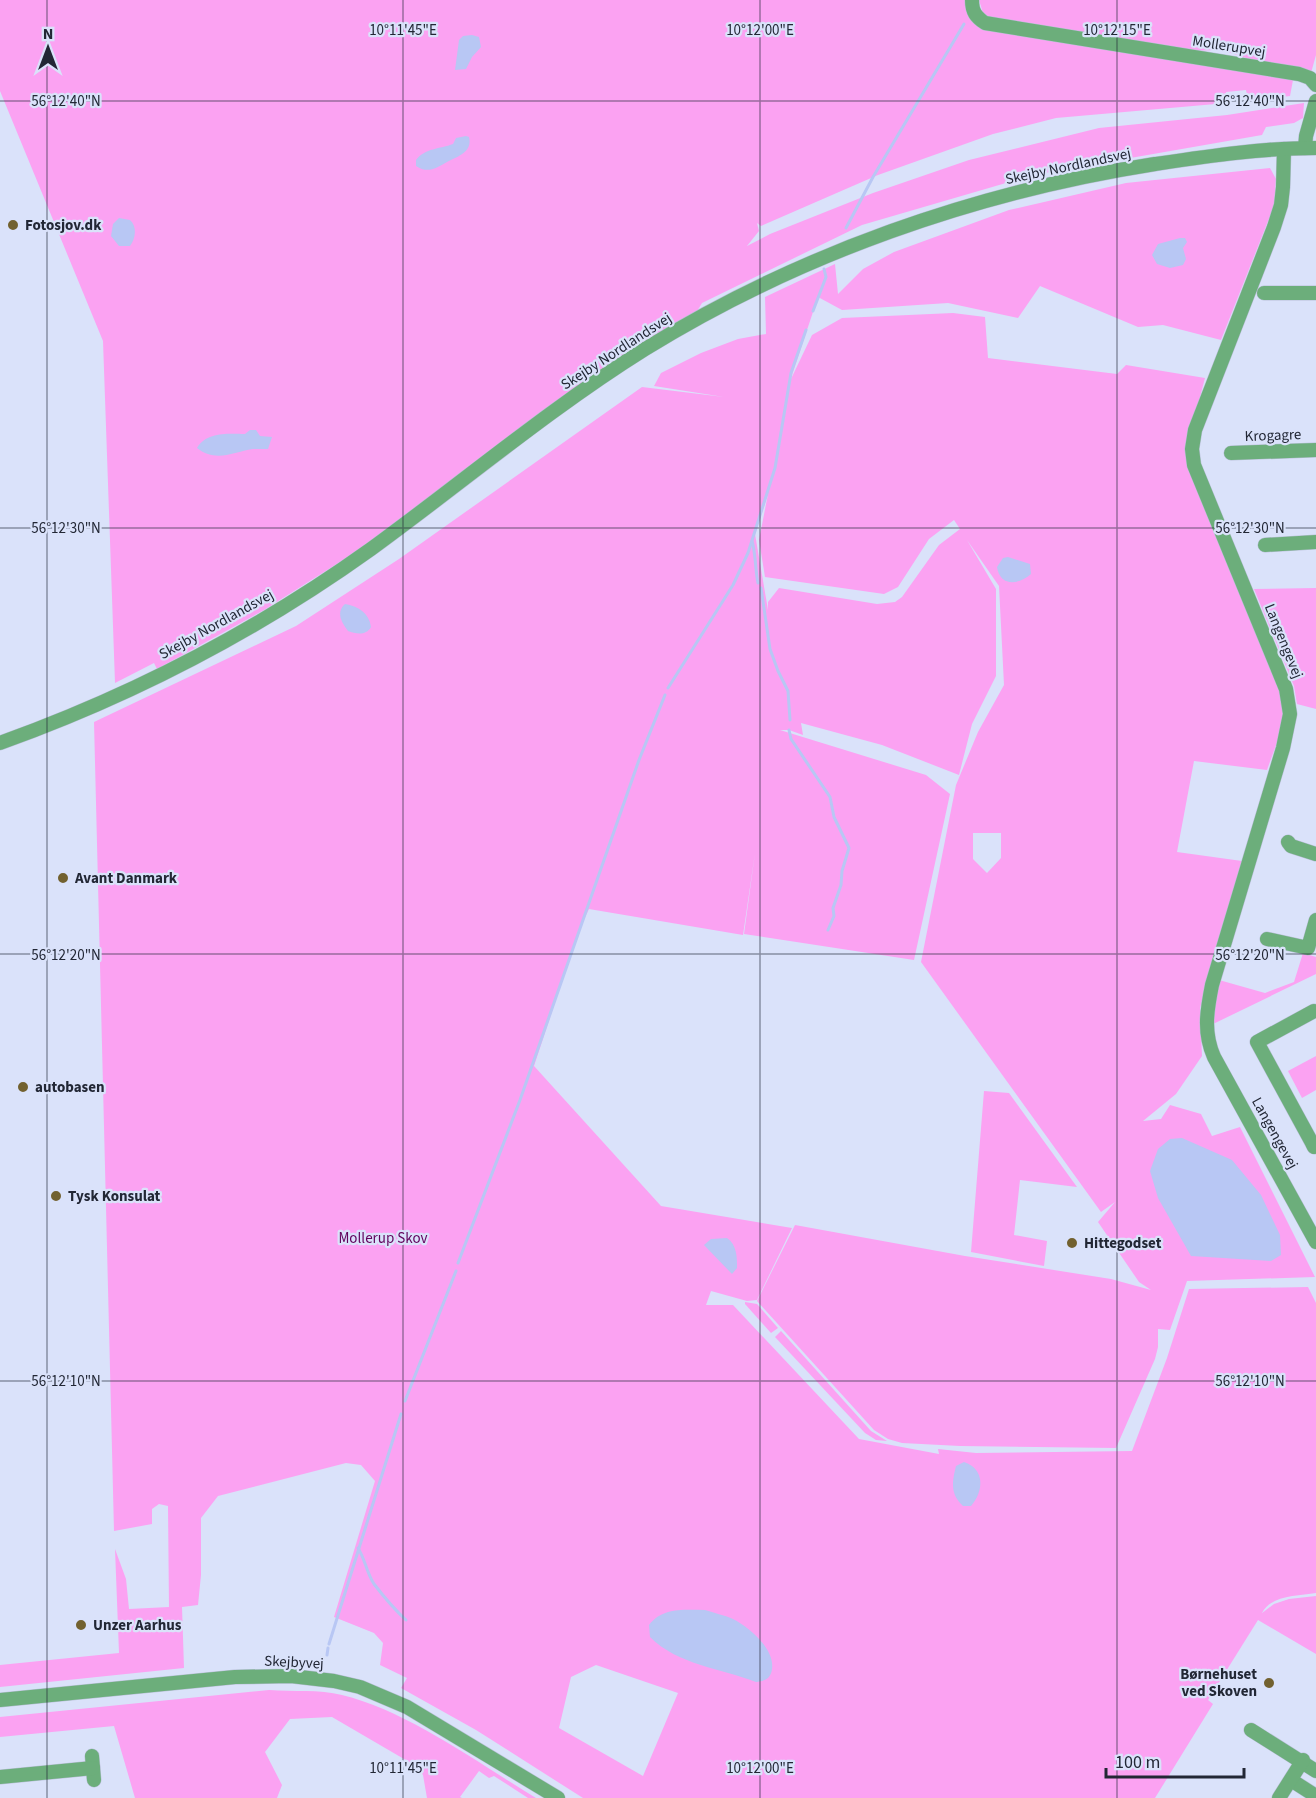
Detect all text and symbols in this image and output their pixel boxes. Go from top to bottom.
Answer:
north arrow [18,18,78,78]
text: 10°11'45"E [369,20,437,41]
text: 10°12'00"E [726,20,794,41]
text: 10°12'15"E [1083,20,1151,41]
text: N [43,23,53,45]
street label: Mollerupvej [1191,30,1267,63]
text: 56°12'40"N [31,91,101,112]
text: 56°12'40"N [1215,91,1285,112]
street label: Skejby Nordlandsvej [1003,143,1133,190]
place label: Fotosjov.dk [25,215,102,236]
marker: Fotosjov.dk [6,218,20,232]
street label: Skejby Nordlandsvej [557,308,676,395]
street label: Krogagre [1244,424,1302,447]
text: 56°12'30"N [31,518,101,539]
text: 56°12'30"N [1215,518,1285,539]
street label: Skejby Nordlandsvej [155,584,277,665]
street label: Langengevej [1259,601,1308,682]
place label: Avant Danmark [74,868,178,889]
marker: Avant Danmark [56,871,70,885]
text: 56°12'20"N [31,945,101,966]
text: 56°12'20"N [1215,945,1285,966]
place label: autobasen [35,1077,105,1098]
marker: autobasen [16,1080,30,1094]
street label: Langengevej [1246,1094,1303,1173]
place label: Tysk Konsulat [68,1186,161,1207]
marker: Tysk Konsulat [49,1189,63,1203]
park label: Mollerup Skov [338,1228,428,1249]
place label: Hittegodset [1084,1233,1162,1254]
marker: Hittegodset [1065,1236,1079,1250]
text: 56°12'10"N [31,1371,101,1392]
text: 56°12'10"N [1215,1371,1285,1392]
place label: Unzer Aarhus [93,1615,182,1636]
marker: Unzer Aarhus [74,1618,88,1632]
street label: Skejbyvej [264,1650,324,1675]
place label: Børnehuset ved Skoven [1180,1664,1257,1702]
marker: Børnehuset ved Skoven [1262,1676,1276,1690]
scale bar [1106,1741,1244,1779]
text: 100 m [1115,1750,1160,1775]
text: 10°11'45"E [369,1758,437,1779]
text: 10°12'00"E [726,1758,794,1779]

